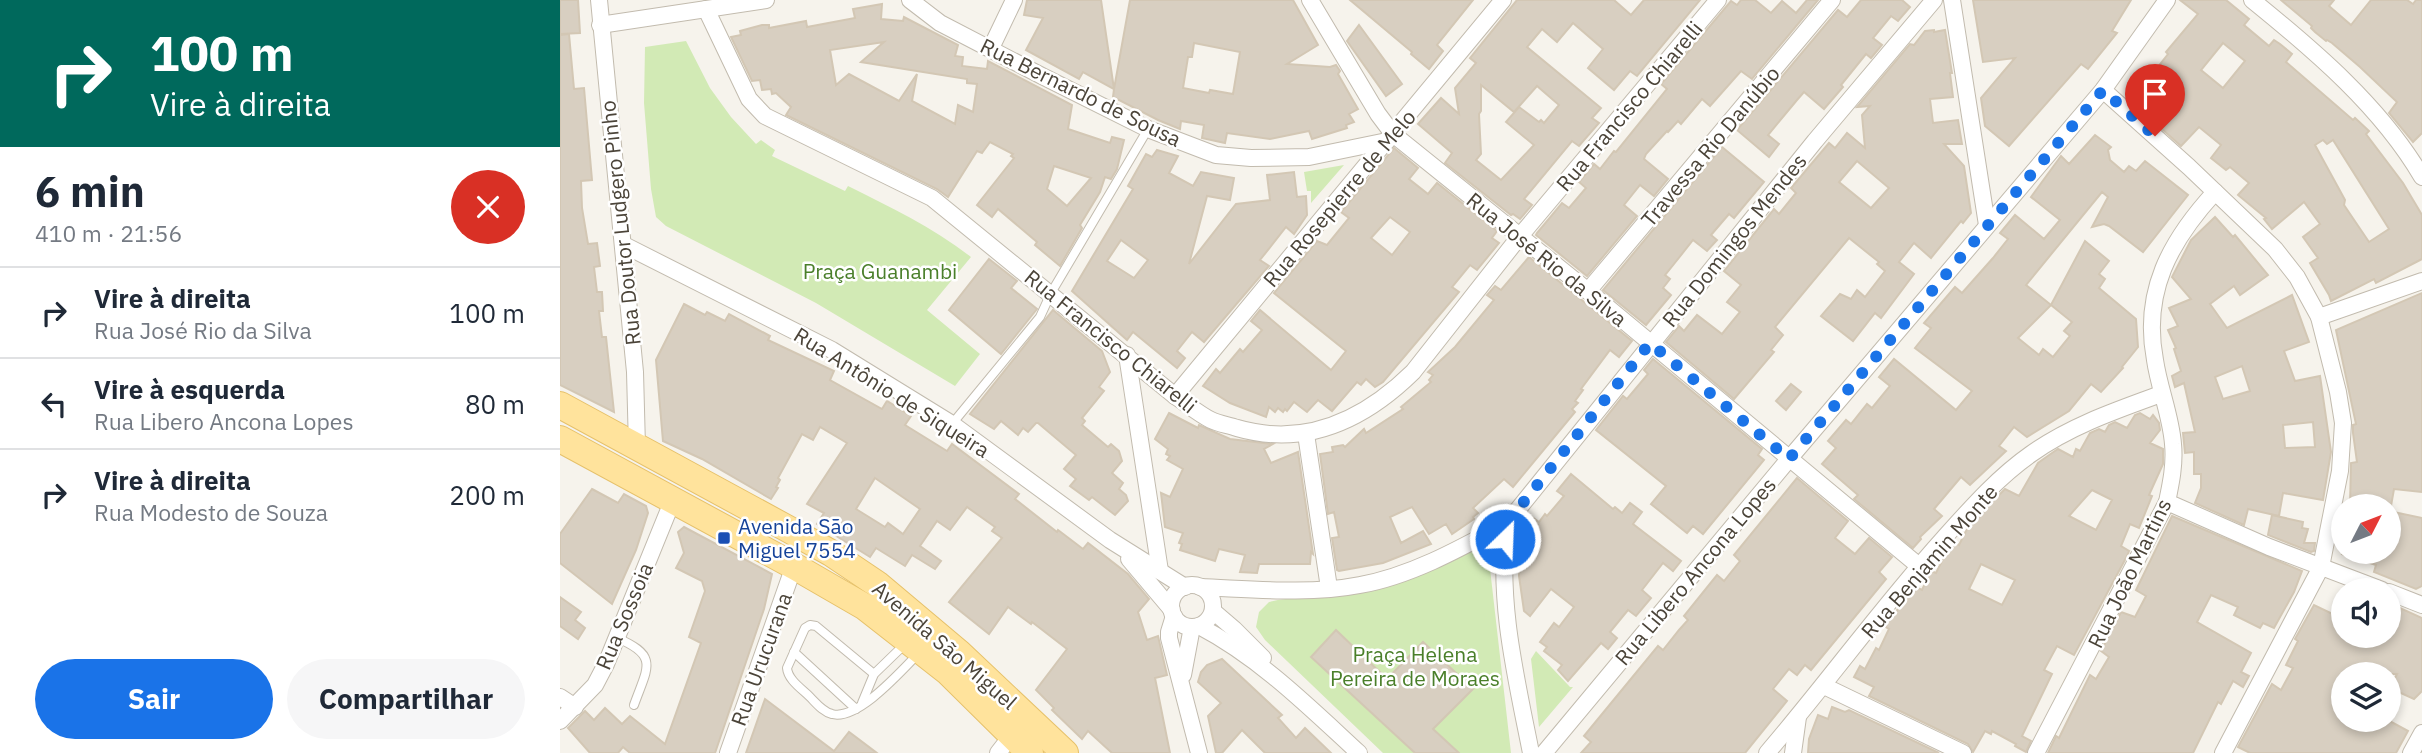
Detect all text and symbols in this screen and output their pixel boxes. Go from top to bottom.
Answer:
street label: Rua Francisco Chiarelli [1550,15,1708,197]
text: 100 m [150,21,294,84]
icon: right [35,28,126,119]
street label: Rua Bernardo de Sousa [976,31,1186,153]
street label: Travessa Rio Danúbio [1634,60,1786,232]
pin [2125,64,2185,136]
icon: arrive [2136,75,2174,113]
text: Vire à direita [150,83,331,125]
street label: Rua Doutor Ludgero Pinho [593,99,647,347]
street label: Rua Rosepierre de Melo [1256,103,1422,293]
street label: Rua Domingos Mendes [1655,148,1813,332]
text: 6 min [35,164,145,219]
button: close [451,170,525,244]
street label: Rua José Rio da Silva [1461,186,1633,332]
text: 410 m · 21:56 [35,218,182,248]
park label: Praça Guanambi [803,257,957,285]
street label: Rua Francisco Chiarelli [1019,263,1203,419]
text: Vire à direita [94,281,251,315]
icon: right [35,294,73,332]
text: 100 m [449,296,525,330]
text: Rua José Rio da Silva [94,315,312,345]
street label: Rua Antônio de Siqueira [789,320,995,464]
text: Vire à esquerda [94,372,285,406]
icon: left [35,385,73,423]
text: 80 m [465,387,525,421]
text: Rua Libero Ancona Lopes [94,406,354,436]
text: Vire à direita [94,463,251,497]
street label: Rua Libero Ancona Lopes [1608,471,1782,671]
icon: right [35,476,73,514]
text: 200 m [449,478,525,512]
street label: Rua Benjamin Monte [1854,478,2004,644]
street label: Rua João Martins [2081,494,2177,652]
north arrow [2331,494,2401,564]
map controls [2331,494,2401,732]
text: Rua Modesto de Souza [94,497,328,527]
position arrow [1468,502,1542,576]
place label: Avenida São Miguel 7554 [738,512,856,564]
marker: Avenida São Miguel 7554 [716,530,732,546]
street label: Rua Sossoia [589,558,659,674]
street label: Avenida São Miguel [867,574,1023,716]
button: sound [2331,578,2401,648]
street label: Rua Urucurana [724,588,798,730]
park label: Praça Helena Pereira de Moraes [1330,640,1500,692]
button: Sair [35,659,273,739]
button: Compartilhar [287,659,525,739]
button: layers [2331,662,2401,732]

